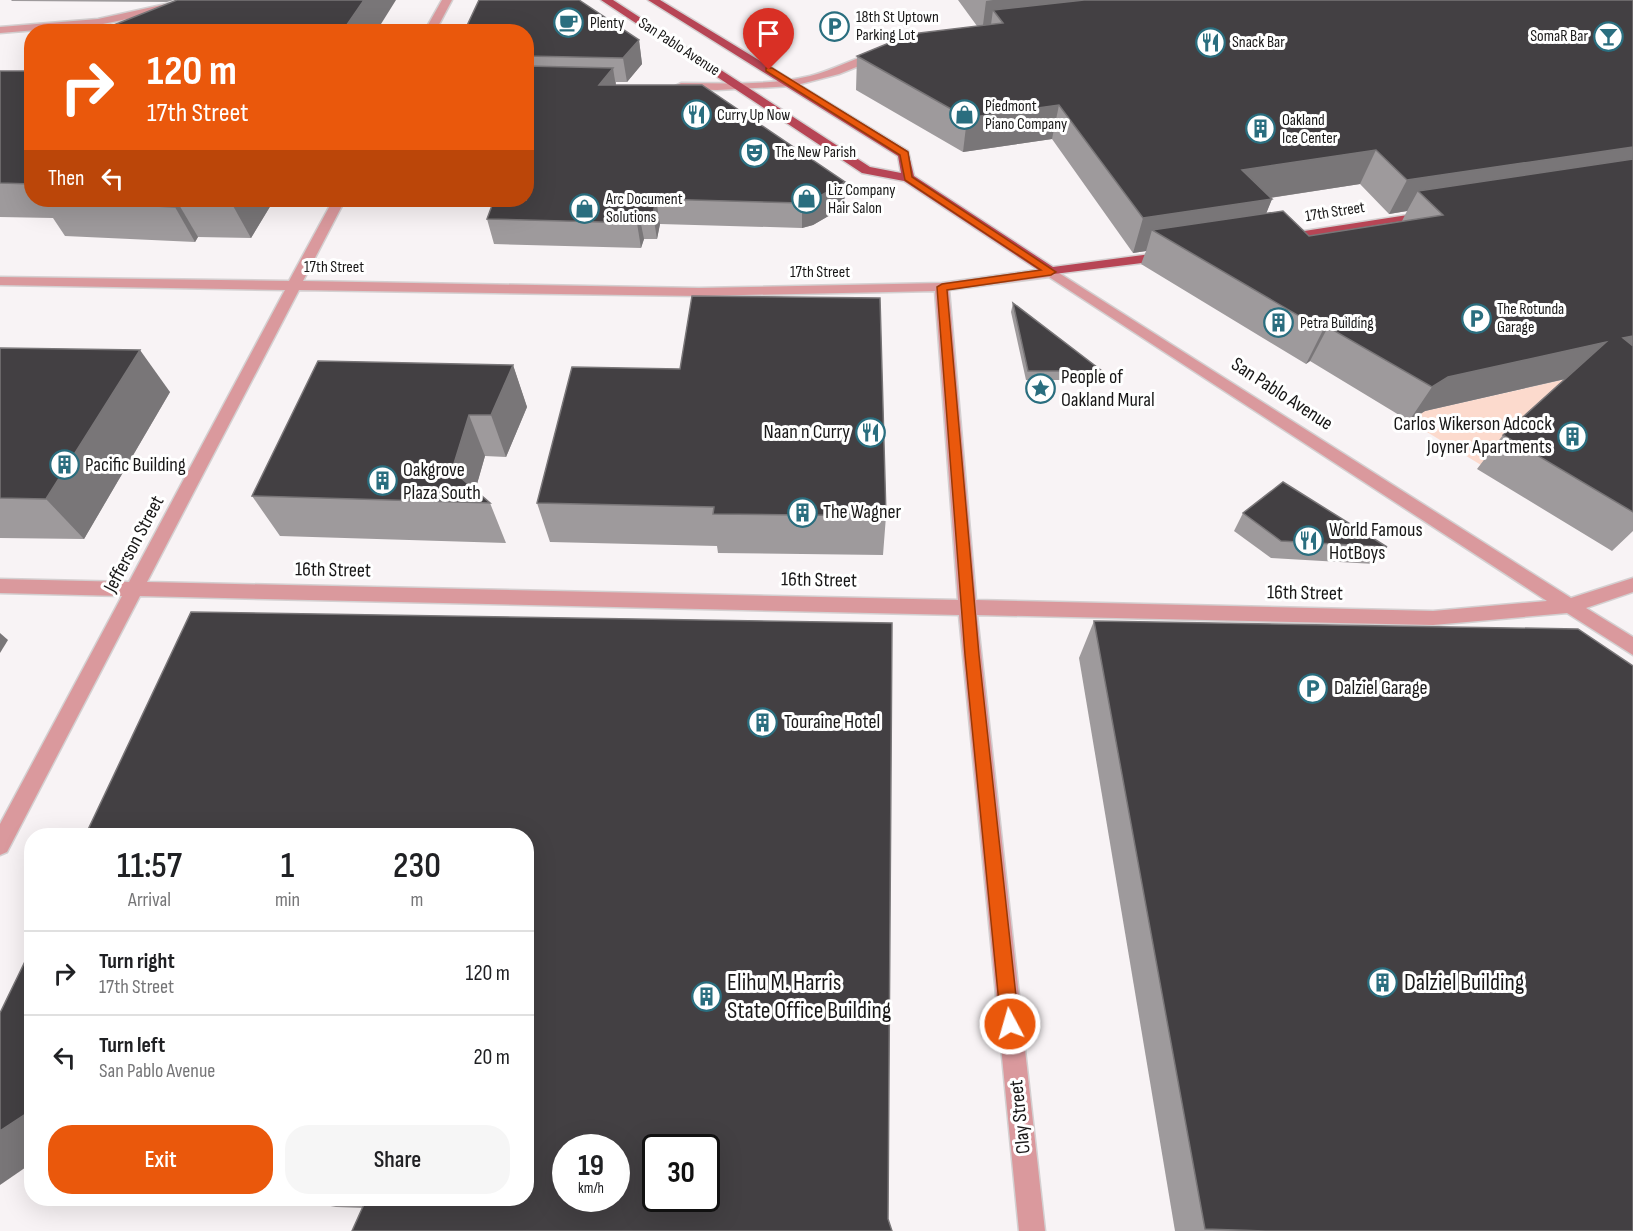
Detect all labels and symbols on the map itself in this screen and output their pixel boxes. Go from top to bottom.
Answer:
cafe icon: Plenty [553,7,585,39]
pin [743,8,794,70]
place label: 18th St Uptown Parking Lot [856,8,939,45]
parking icon: 18th St Uptown Parking Lot [819,10,851,42]
place label: Plenty [590,14,624,33]
street label: San Pablo Avenue [635,14,723,80]
bar icon: SomaR Bar [1593,20,1625,52]
restaurant icon: Snack Bar [1195,26,1227,58]
place label: SomaR Bar [1530,27,1588,46]
place label: Snack Bar [1232,33,1285,52]
place label: Piedmont Piano Company [985,97,1067,134]
restaurant icon: Curry Up Now [680,99,712,131]
shop icon: Piedmont Piano Company [948,99,980,131]
place label: Curry Up Now [717,106,790,125]
place label: Oakland Ice Center [1282,111,1338,148]
building icon: Oakland Ice Center [1245,113,1277,145]
theatre icon: The New Parish [738,136,770,168]
place label: The New Parish [775,143,856,162]
place label: Liz Company Hair Salon [828,181,895,218]
shop icon: Liz Company Hair Salon [791,183,823,215]
place label: Arc Document Solutions [605,190,683,227]
shop icon: Arc Document Solutions [569,192,601,224]
street label: 17th Street [1304,198,1366,226]
street label: 17th Street [304,258,364,277]
street label: 17th Street [790,263,850,282]
place label: The Rotunda Garage [1497,300,1564,337]
parking icon: The Rotunda Garage [1460,302,1492,334]
building icon: Petra Building [1263,307,1295,339]
place label: Petra Building [1300,314,1374,333]
street label: San Pablo Avenue [1227,352,1337,436]
place label: People of Oakland Mural [1061,365,1155,412]
place icon: People of Oakland Mural [1024,372,1056,404]
place label: Carlos Wikerson Adcock Joyner Apartments [1394,412,1552,459]
restaurant icon: Naan n Curry [855,416,887,448]
place label: Naan n Curry [764,420,850,444]
building icon: Carlos Wikerson Adcock Joyner Apartments [1557,420,1589,452]
building icon: Pacific Building [48,449,80,481]
place label: Pacific Building [85,453,186,477]
place label: Oakgrove Plaza South [403,458,481,505]
building icon: Oakgrove Plaza South [366,465,398,497]
street label: Jefferson Street [98,492,169,597]
building icon: The Wagner [786,496,818,528]
place label: The Wagner [823,500,901,524]
place label: World Famous HotBoys [1329,518,1423,565]
restaurant icon: World Famous HotBoys [1292,525,1324,557]
street label: 16th Street [295,557,371,583]
street label: 16th Street [781,567,857,593]
street label: 16th Street [1267,580,1343,606]
parking icon: Dalziel Garage [1297,672,1329,704]
place label: Dalziel Garage [1334,676,1428,700]
building icon: Touraine Hotel [747,706,779,738]
place label: Touraine Hotel [784,710,880,734]
building icon: Dalziel Building [1367,966,1399,998]
place label: Elihu M. Harris State Office Building [727,968,891,1025]
place label: Dalziel Building [1404,968,1524,997]
building icon: Elihu M. Harris State Office Building [690,980,722,1012]
position arrow [978,992,1042,1056]
street label: Clay Street [1004,1079,1036,1155]
speed limit sign: 30 [642,1134,720,1212]

